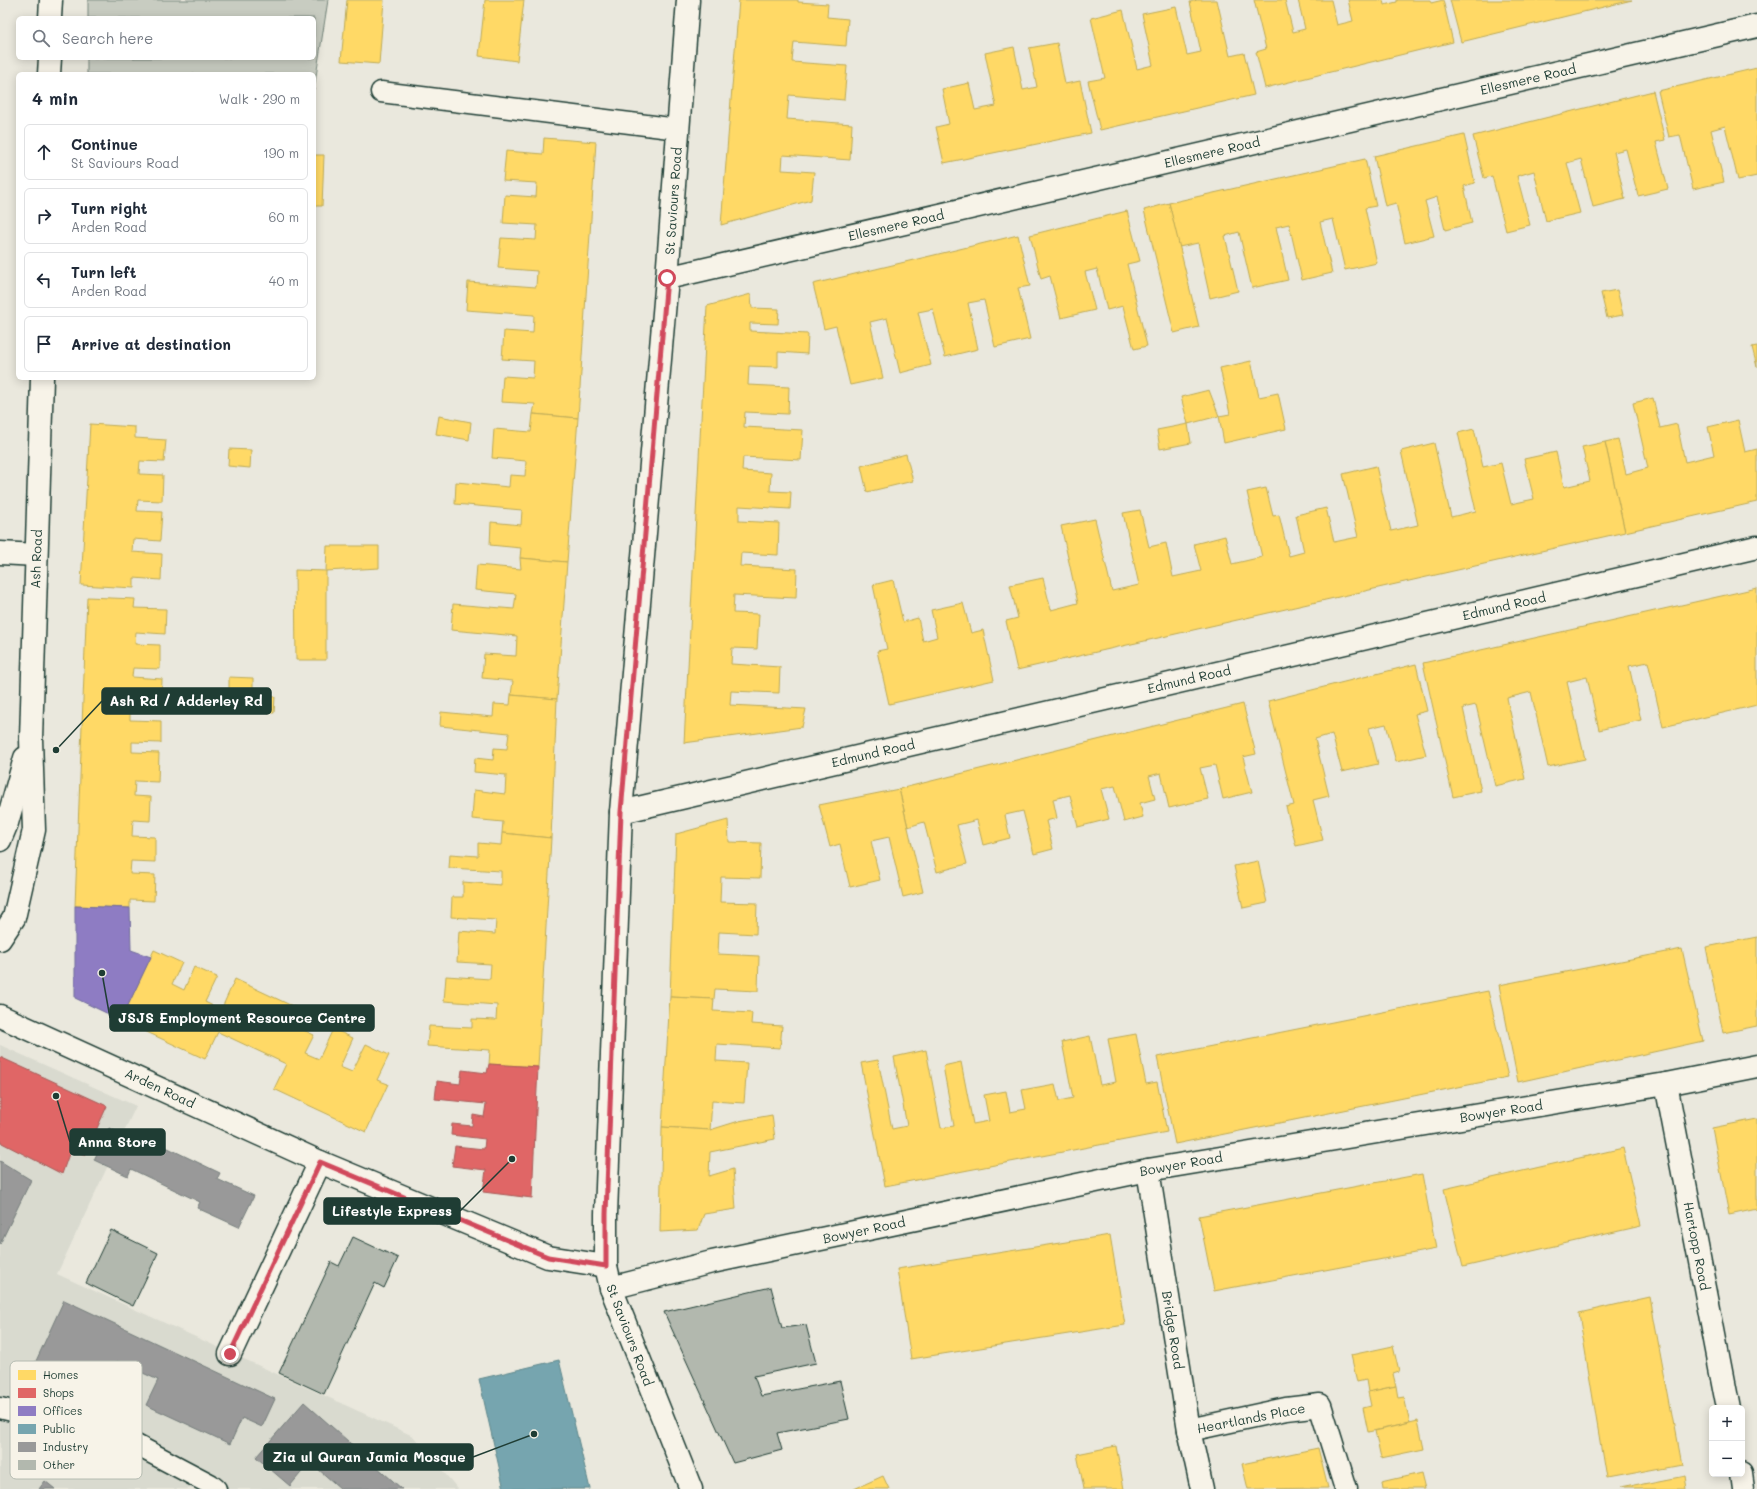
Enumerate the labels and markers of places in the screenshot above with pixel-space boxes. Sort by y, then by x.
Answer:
callout: Ash Rd / Adderley Rd [102,688,271,714]
callout: JSJS Employment Resource Centre [110,1005,374,1031]
callout: Anna Store [70,1129,165,1155]
callout: Lifestyle Express [324,1198,460,1224]
callout: Zia ul Quran Jamia Mosque [264,1444,473,1470]

